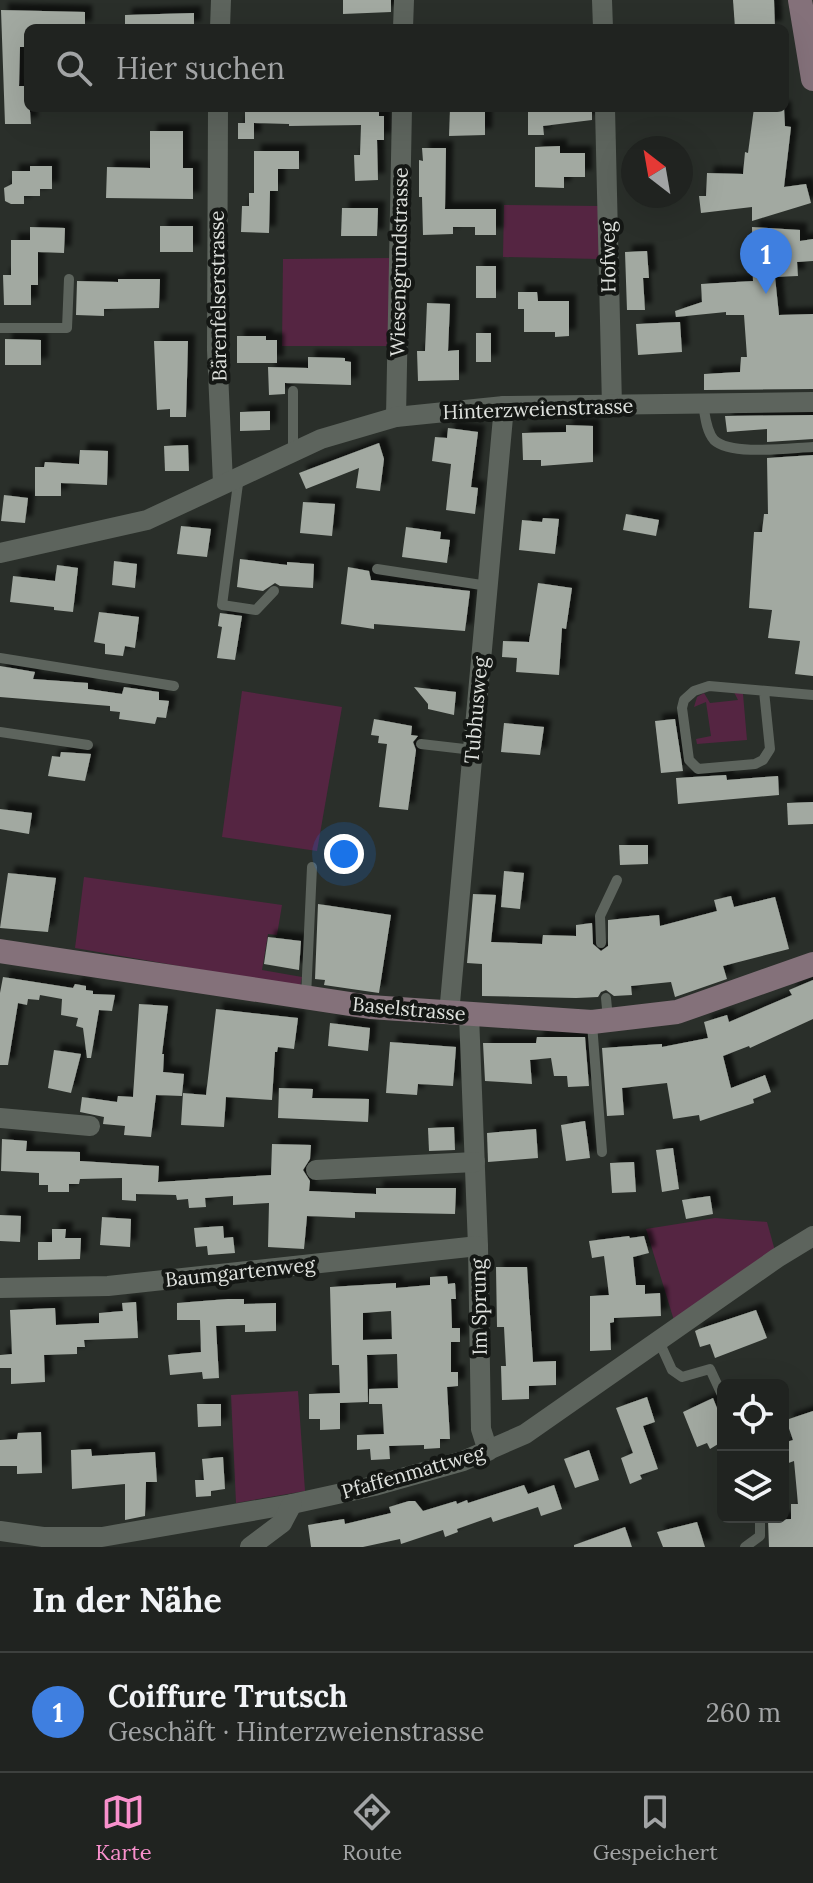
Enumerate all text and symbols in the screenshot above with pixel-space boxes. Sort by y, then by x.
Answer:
search box [24,24,789,112]
icon: search [52,46,96,90]
text: Hier suchen [116,49,285,87]
north arrow [621,136,693,208]
street label: Wiesengrundstrasse [384,167,413,357]
street label: Bärenfelserstrasse [204,210,231,382]
street label: Hofweg [594,220,621,293]
pin: 1 [740,228,792,294]
street label: Hinterzweienstrasse [442,393,634,424]
street label: Tubhusweg [458,655,493,764]
your location [324,834,364,874]
street label: Baselstrasse [351,991,467,1026]
street label: Baumgartenweg [164,1251,317,1292]
street label: Im Sprung [465,1258,492,1356]
map controls [717,1379,789,1523]
button: locate [717,1379,789,1451]
street label: Pfaffenmattweg [338,1439,488,1504]
button: layers [717,1451,789,1523]
text: In der Nähe [32,1578,222,1621]
text: Coiffure Trutsch [108,1677,348,1715]
text: 1 [53,1696,63,1729]
text: 260 m [706,1696,781,1729]
text: Geschäft · Hinterzweienstrasse [108,1715,484,1748]
tab: Karte [95,1790,152,1866]
tab: Route [342,1790,402,1866]
tab: Gespeichert [593,1790,718,1866]

